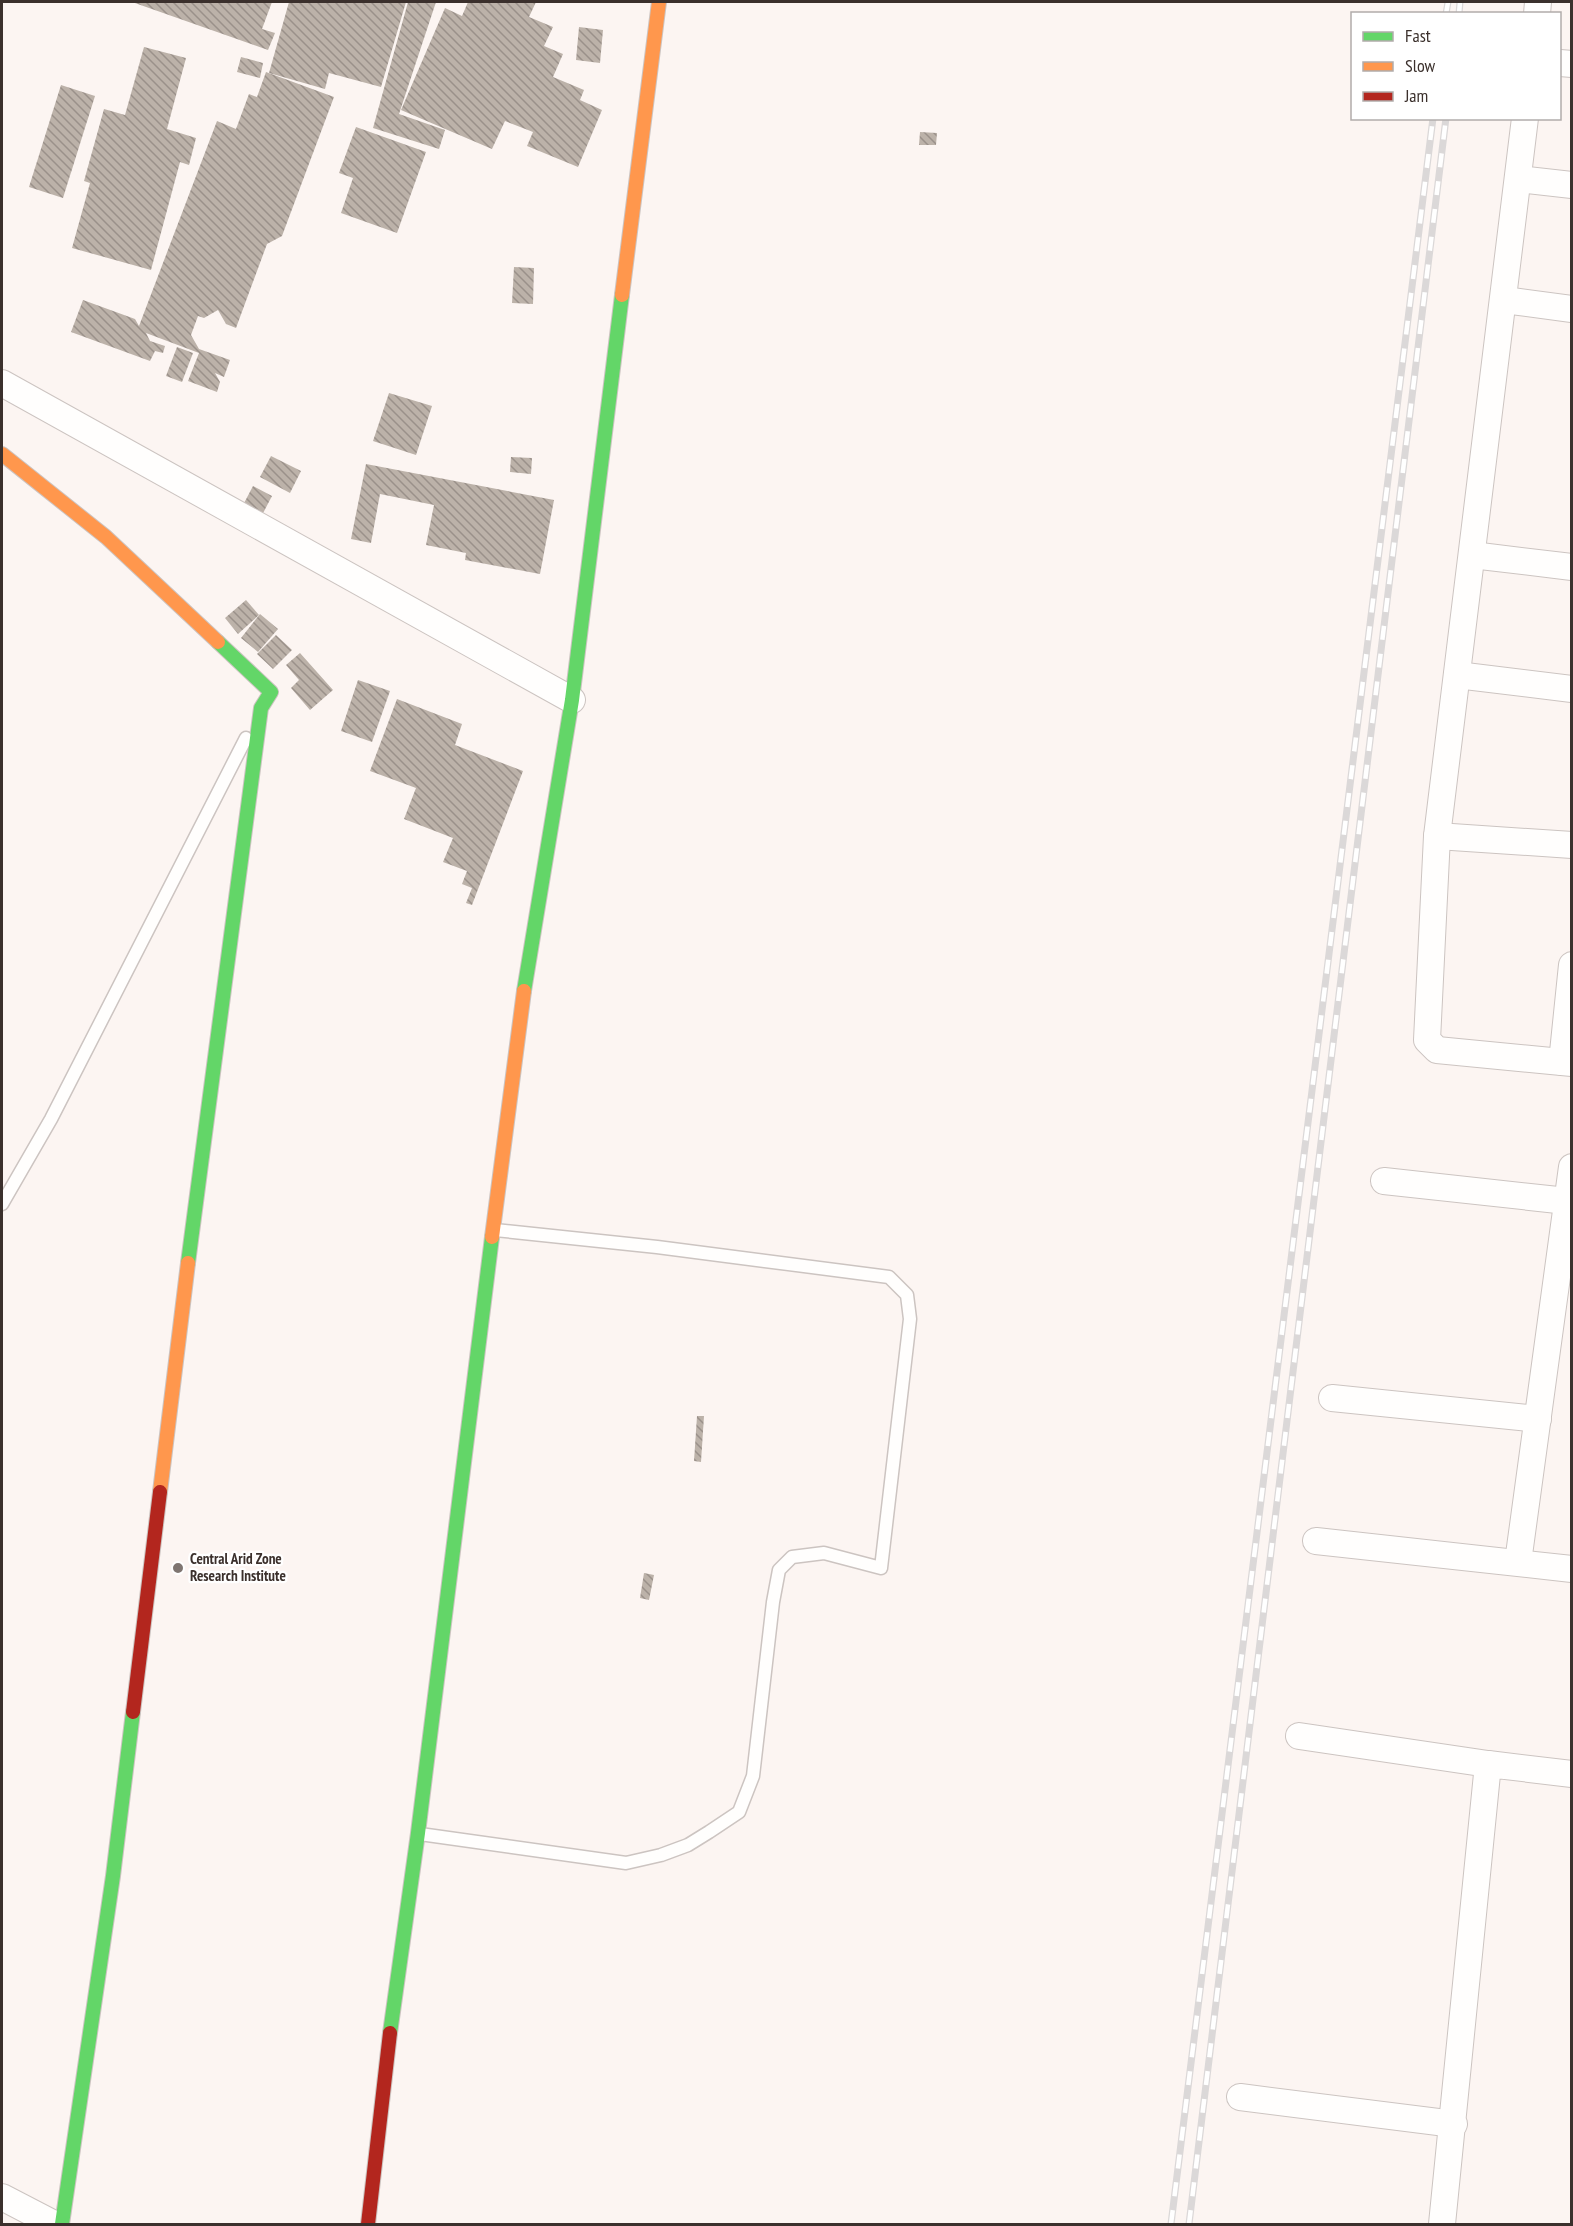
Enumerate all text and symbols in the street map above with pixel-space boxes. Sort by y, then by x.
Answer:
legend [1351,12,1561,120]
text: Fast [1405,24,1431,47]
text: Slow [1405,54,1436,77]
text: Jam [1404,84,1428,107]
place label: Central Arid Zone Research Institute [190,1549,286,1585]
marker: Central Arid Zone Research Institute [171,1561,185,1575]

